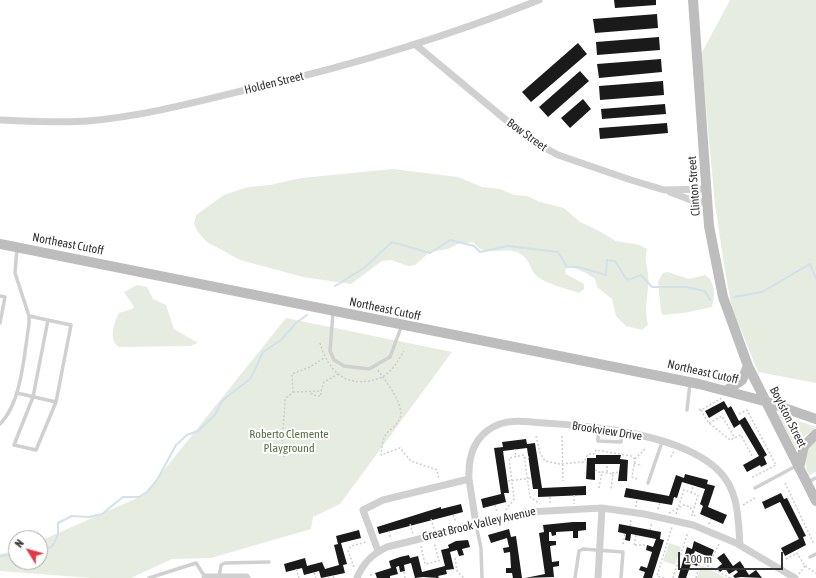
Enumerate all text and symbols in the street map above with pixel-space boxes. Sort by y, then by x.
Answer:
street label: Holden Street [243,69,305,97]
street label: Bow Street [504,116,550,154]
street label: Clinton Street [685,156,703,216]
street label: Northeast Cutoff [31,230,105,258]
street label: Northeast Cutoff [348,294,422,324]
street label: Northeast Cutoff [666,357,740,387]
street label: Boylston Street [767,384,809,450]
street label: Brookview Drive [571,418,643,444]
park label: Roberto Clemente Playground [249,427,329,455]
street label: Great Brook Valley Avenue [421,504,537,544]
north arrow [8,530,48,570]
text: N [12,537,26,550]
scale bar [680,544,785,570]
text: 100 m [685,552,712,566]

